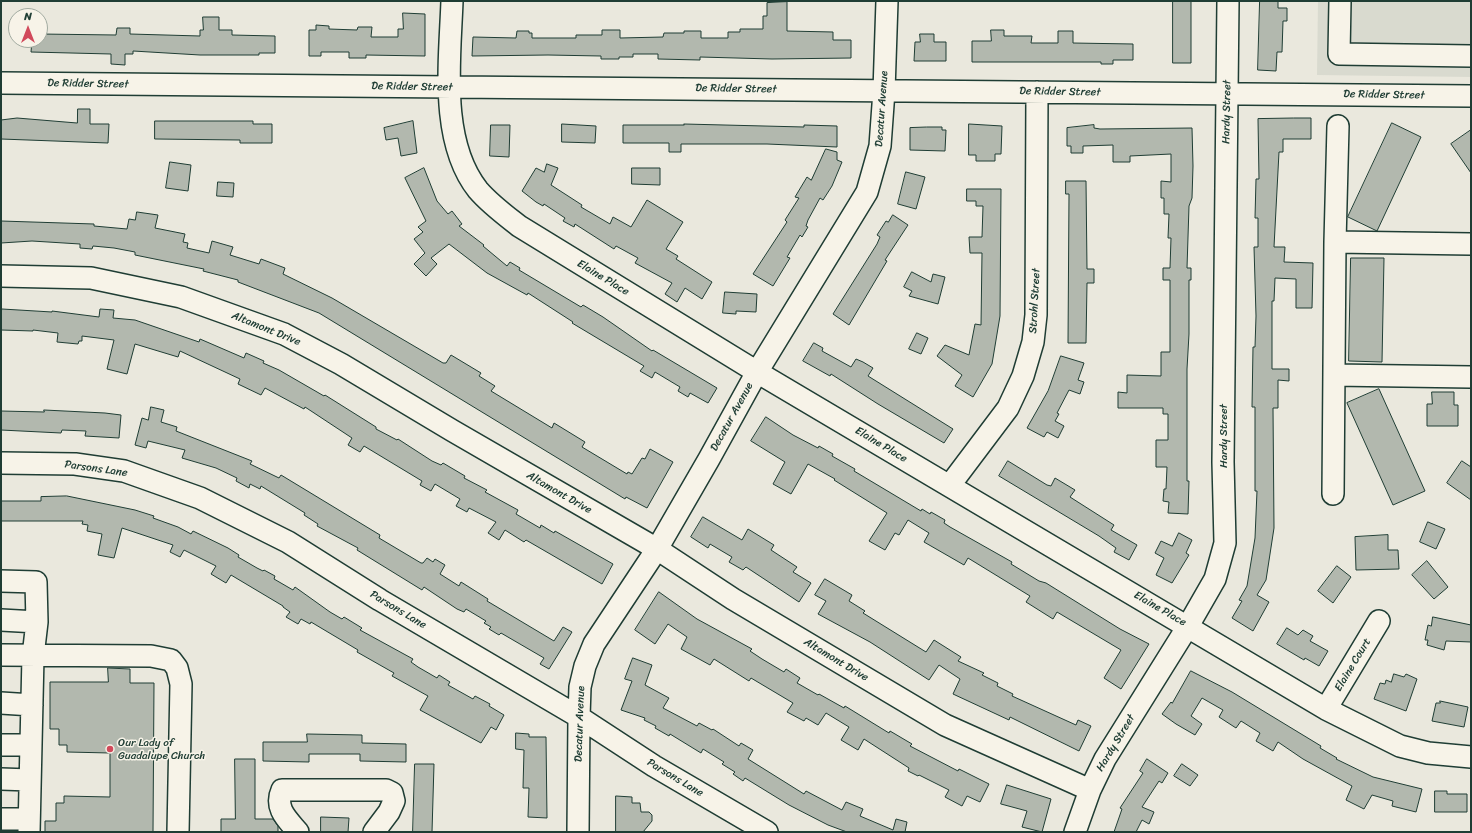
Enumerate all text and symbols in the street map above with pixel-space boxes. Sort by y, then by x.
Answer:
text: N [24,7,32,26]
north arrow [8,8,48,48]
street label: Decatur Avenue [873,70,891,148]
street label: De Ridder Street [47,77,129,91]
street label: De Ridder Street [371,80,453,94]
street label: Hardy Street [1220,80,1234,144]
street label: De Ridder Street [695,82,777,96]
street label: De Ridder Street [1019,85,1101,99]
street label: De Ridder Street [1343,88,1425,102]
street label: Elaine Place [575,257,631,299]
street label: Strohl Street [1027,268,1043,334]
street label: Altamont Drive [230,309,302,349]
street label: Decatur Avenue [708,380,756,454]
street label: Hardy Street [1217,404,1231,468]
street label: Elaine Place [853,424,909,466]
street label: Parsons Lane [64,458,128,480]
street label: Altamont Drive [524,469,594,517]
street label: Parsons Lane [367,588,429,632]
street label: Elaine Place [1131,589,1189,629]
street label: Altamont Drive [801,635,871,685]
street label: Elaine Court [1332,636,1374,694]
street label: Decatur Avenue [572,686,588,762]
street label: Hardy Street [1094,712,1138,774]
place label: Our Lady of Guadalupe Church [118,736,205,762]
marker: Our Lady of Guadalupe Church [105,744,115,754]
street label: Parsons Lane [644,756,706,800]

